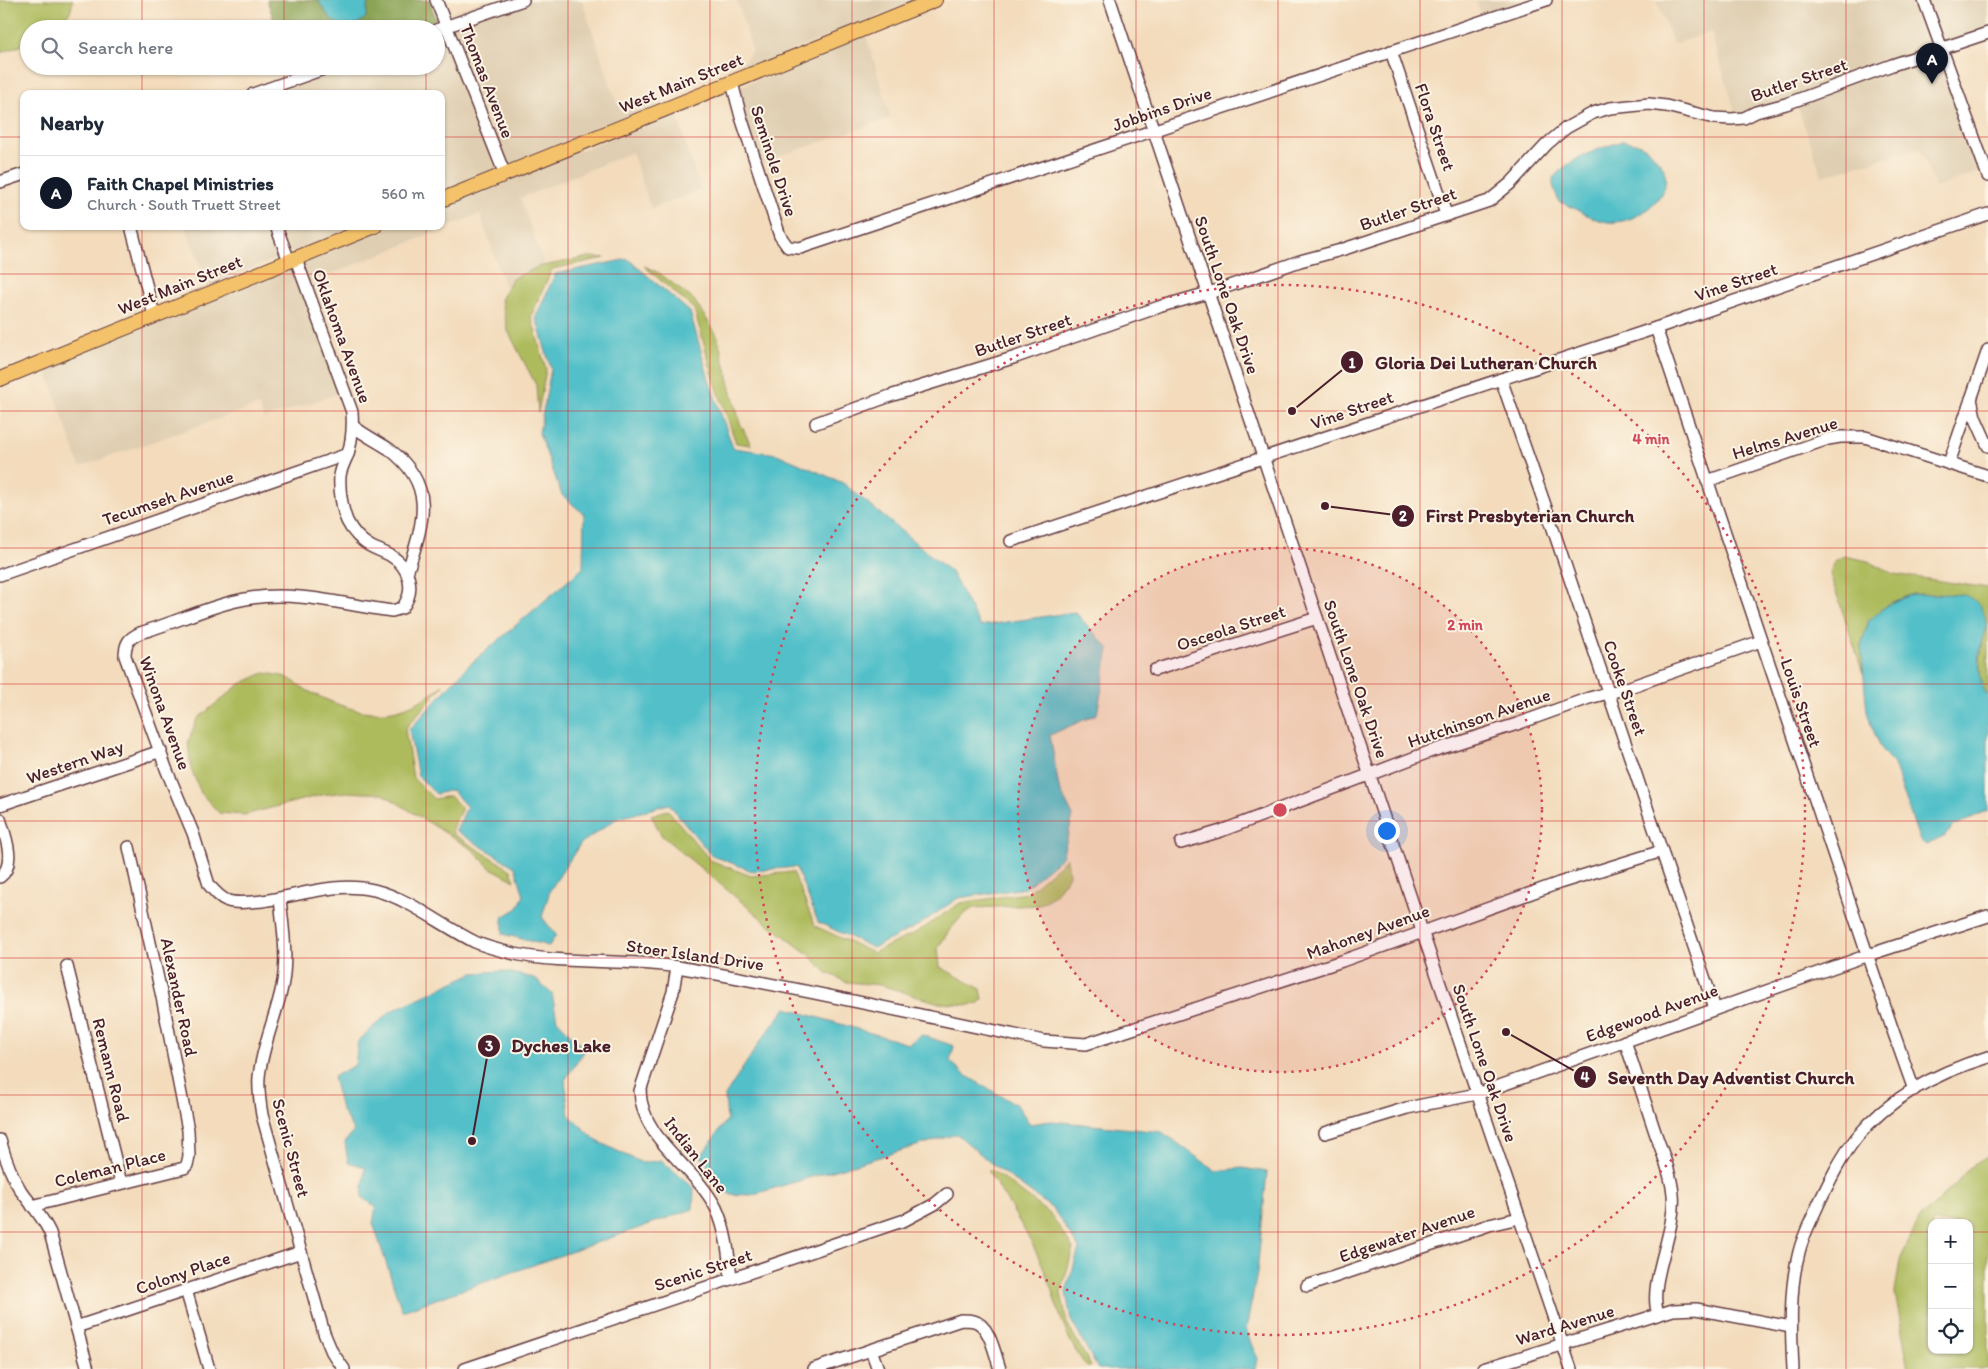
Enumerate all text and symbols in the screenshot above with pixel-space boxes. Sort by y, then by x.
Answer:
search box [20,20,445,75]
street label: Thomas Avenue [455,21,519,141]
icon: search [38,34,66,62]
text: Search here [78,36,173,59]
pin: A [1916,43,1948,84]
street label: West Main Street [616,48,746,118]
street label: Butler Street [1748,53,1850,107]
street label: Flora Street [1410,80,1460,174]
street label: Jobbins Drive [1110,82,1214,136]
street label: Seminole Drive [746,103,802,219]
text: Nearby [40,110,104,135]
text: Faith Chapel Ministries [87,172,274,195]
street label: Butler Street [1357,182,1459,236]
text: A [51,184,61,203]
text: 560 m [381,184,425,203]
text: Church · South Truett Street [87,195,281,214]
street label: South Lone Oak Drive [1190,213,1264,377]
street label: West Main Street [115,250,245,320]
street label: Vine Street [1692,258,1780,306]
street label: Oklahoma Avenue [308,266,376,406]
street label: Butler Street [972,308,1074,362]
callout: Gloria Dei Lutheran Church [1339,345,1607,379]
text: Gloria Dei Lutheran Church [1375,351,1597,374]
text: 1 [1349,354,1356,372]
street label: Vine Street [1308,386,1396,434]
street label: Helms Avenue [1730,412,1840,464]
text: 4 min [1633,430,1670,448]
street label: Tecumseh Avenue [99,465,237,531]
callout: First Presbyterian Church [1390,499,1645,533]
text: First Presbyterian Church [1426,504,1635,527]
text: 2 [1399,507,1407,525]
street label: South Lone Oak Drive [1319,597,1393,761]
street label: Osceola Street [1174,600,1288,656]
text: 2 min [1447,616,1484,634]
street label: Cooke Street [1598,637,1652,739]
street label: Winona Avenue [134,653,196,773]
street label: Louis Street [1776,656,1827,751]
street label: Hutchinson Avenue [1405,683,1553,753]
street label: Western Way [24,735,127,789]
centre of rings [1271,801,1289,819]
your location [1374,818,1400,844]
street label: Mahoney Avenue [1303,900,1433,964]
street label: Stoer Island Drive [625,934,765,976]
street label: Alexander Road [156,936,202,1059]
street label: Edgewood Avenue [1583,979,1721,1047]
street label: South Lone Oak Drive [1448,981,1522,1145]
street label: Remann Road [87,1016,135,1124]
callout: Dyches Lake [476,1029,621,1063]
text: Dyches Lake [511,1034,611,1057]
text: 3 [485,1037,493,1055]
callout: Seventh Day Adventist Church [1573,1060,1865,1094]
text: Seventh Day Adventist Church [1608,1066,1855,1089]
text: 4 [1580,1068,1590,1086]
street label: Scenic Street [267,1096,315,1200]
street label: Indian Lane [659,1112,733,1198]
street label: Coleman Place [52,1144,168,1192]
street label: Edgewater Avenue [1336,1200,1478,1268]
map controls [1928,1219,1973,1354]
button: + [1928,1219,1973,1264]
street label: Scenic Street [651,1244,755,1296]
street label: Colony Place [133,1247,233,1299]
button: − [1928,1264,1973,1309]
street label: Ward Avenue [1513,1300,1617,1350]
button: locate [1928,1309,1973,1354]

